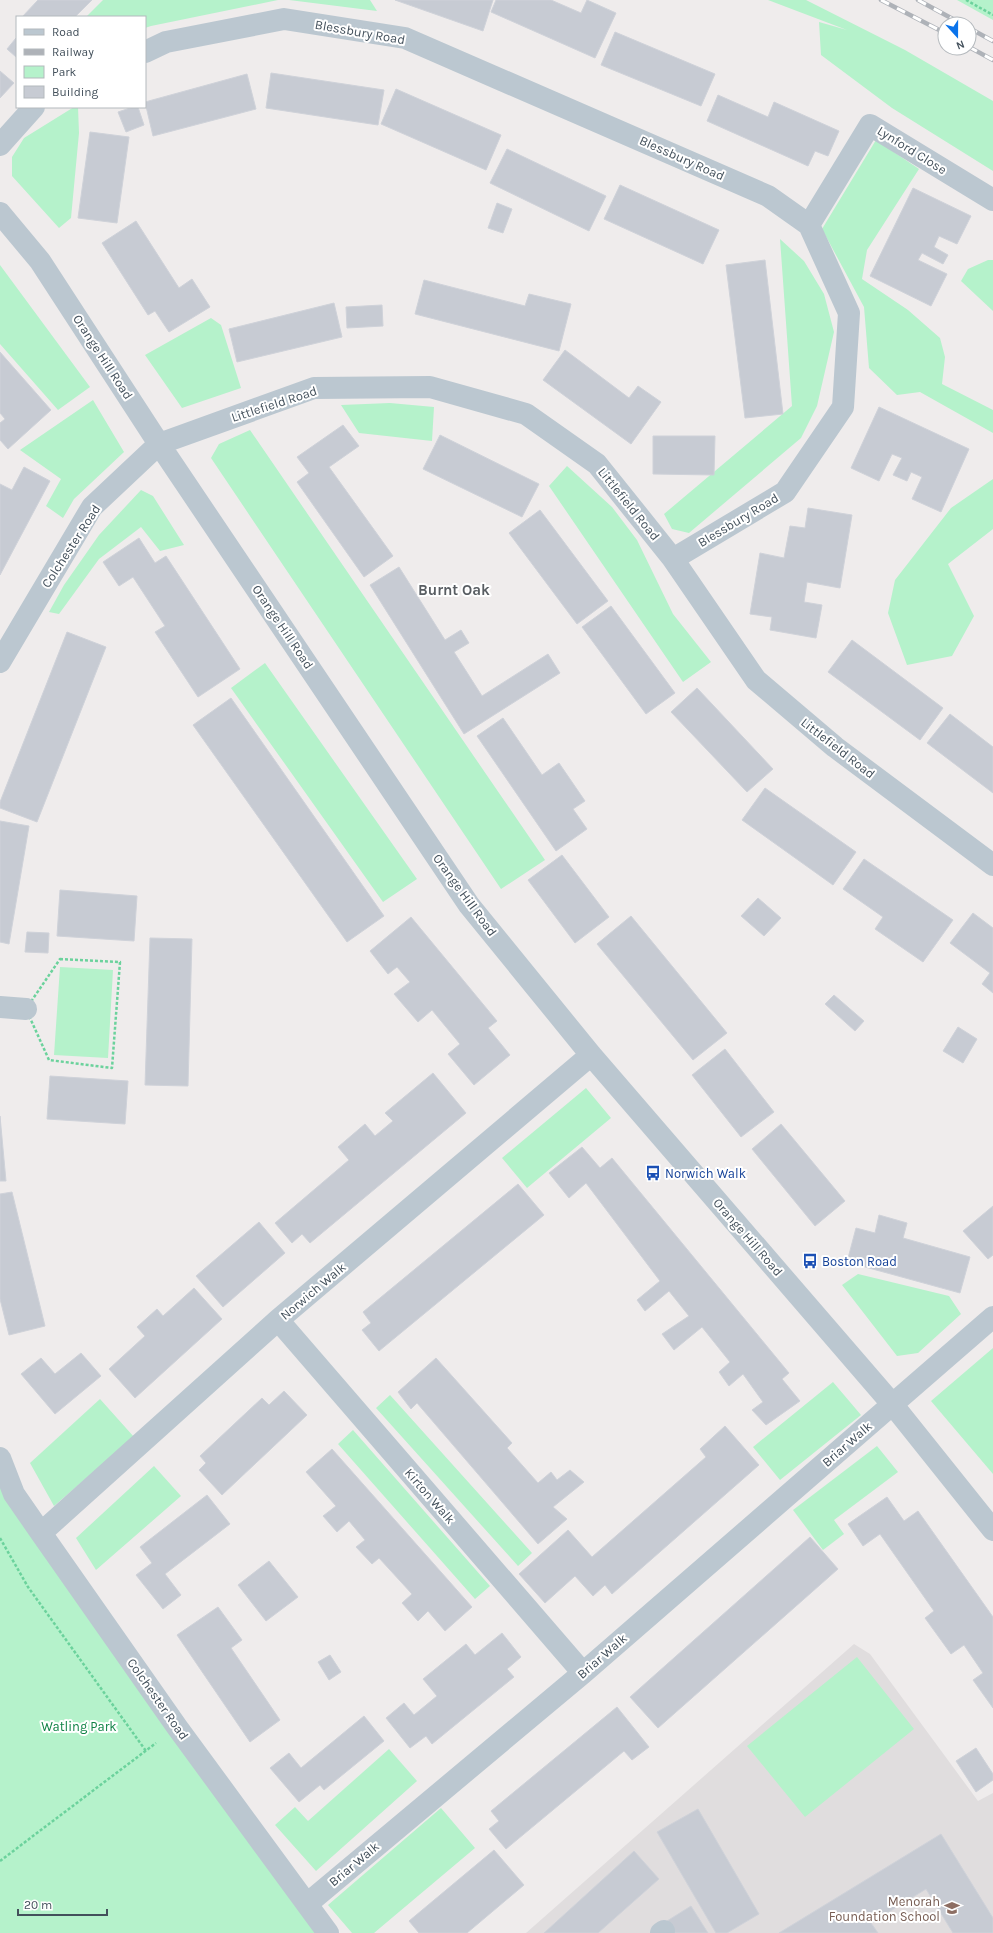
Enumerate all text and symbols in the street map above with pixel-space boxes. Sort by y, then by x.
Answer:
legend [16,16,146,108]
north arrow [937,16,977,56]
street label: Blessbury Road [314,17,406,47]
text: Road [52,25,80,39]
text: N [954,37,966,52]
text: Railway [52,45,94,59]
text: Park [52,65,77,79]
text: Building [52,85,99,99]
street label: Lynford Close [875,123,950,177]
street label: Blessbury Road [637,133,727,183]
street label: Orange Hill Road [70,312,136,402]
street label: Littlefield Road [229,383,319,425]
street label: Littlefield Road [595,465,663,543]
street label: Blessbury Road [695,490,781,550]
street label: Colchester Road [39,502,103,590]
district label: Burnt Oak [418,581,490,599]
street label: Orange Hill Road [249,582,317,672]
street label: Littlefield Road [798,715,878,781]
street label: Orange Hill Road [430,851,500,939]
bus stop icon: Norwich Walk [644,1164,662,1182]
place label: Norwich Walk [665,1166,746,1181]
street label: Orange Hill Road [710,1195,786,1279]
bus stop icon: Boston Road [801,1252,819,1270]
place label: Boston Road [822,1254,897,1269]
street label: Norwich Walk [277,1259,349,1323]
street label: Briar Walk [819,1418,875,1470]
street label: Kirton Walk [402,1465,458,1527]
street label: Briar Walk [574,1630,630,1682]
street label: Colchester Road [124,1655,192,1743]
park label: Watling Park [41,1719,117,1734]
street label: Briar Walk [326,1839,382,1889]
scale bar [18,1891,107,1917]
place label: Menorah Foundation School [829,1894,940,1924]
text: 20 m [24,1898,52,1912]
school or university icon: Menorah Foundation School [943,1899,961,1917]

